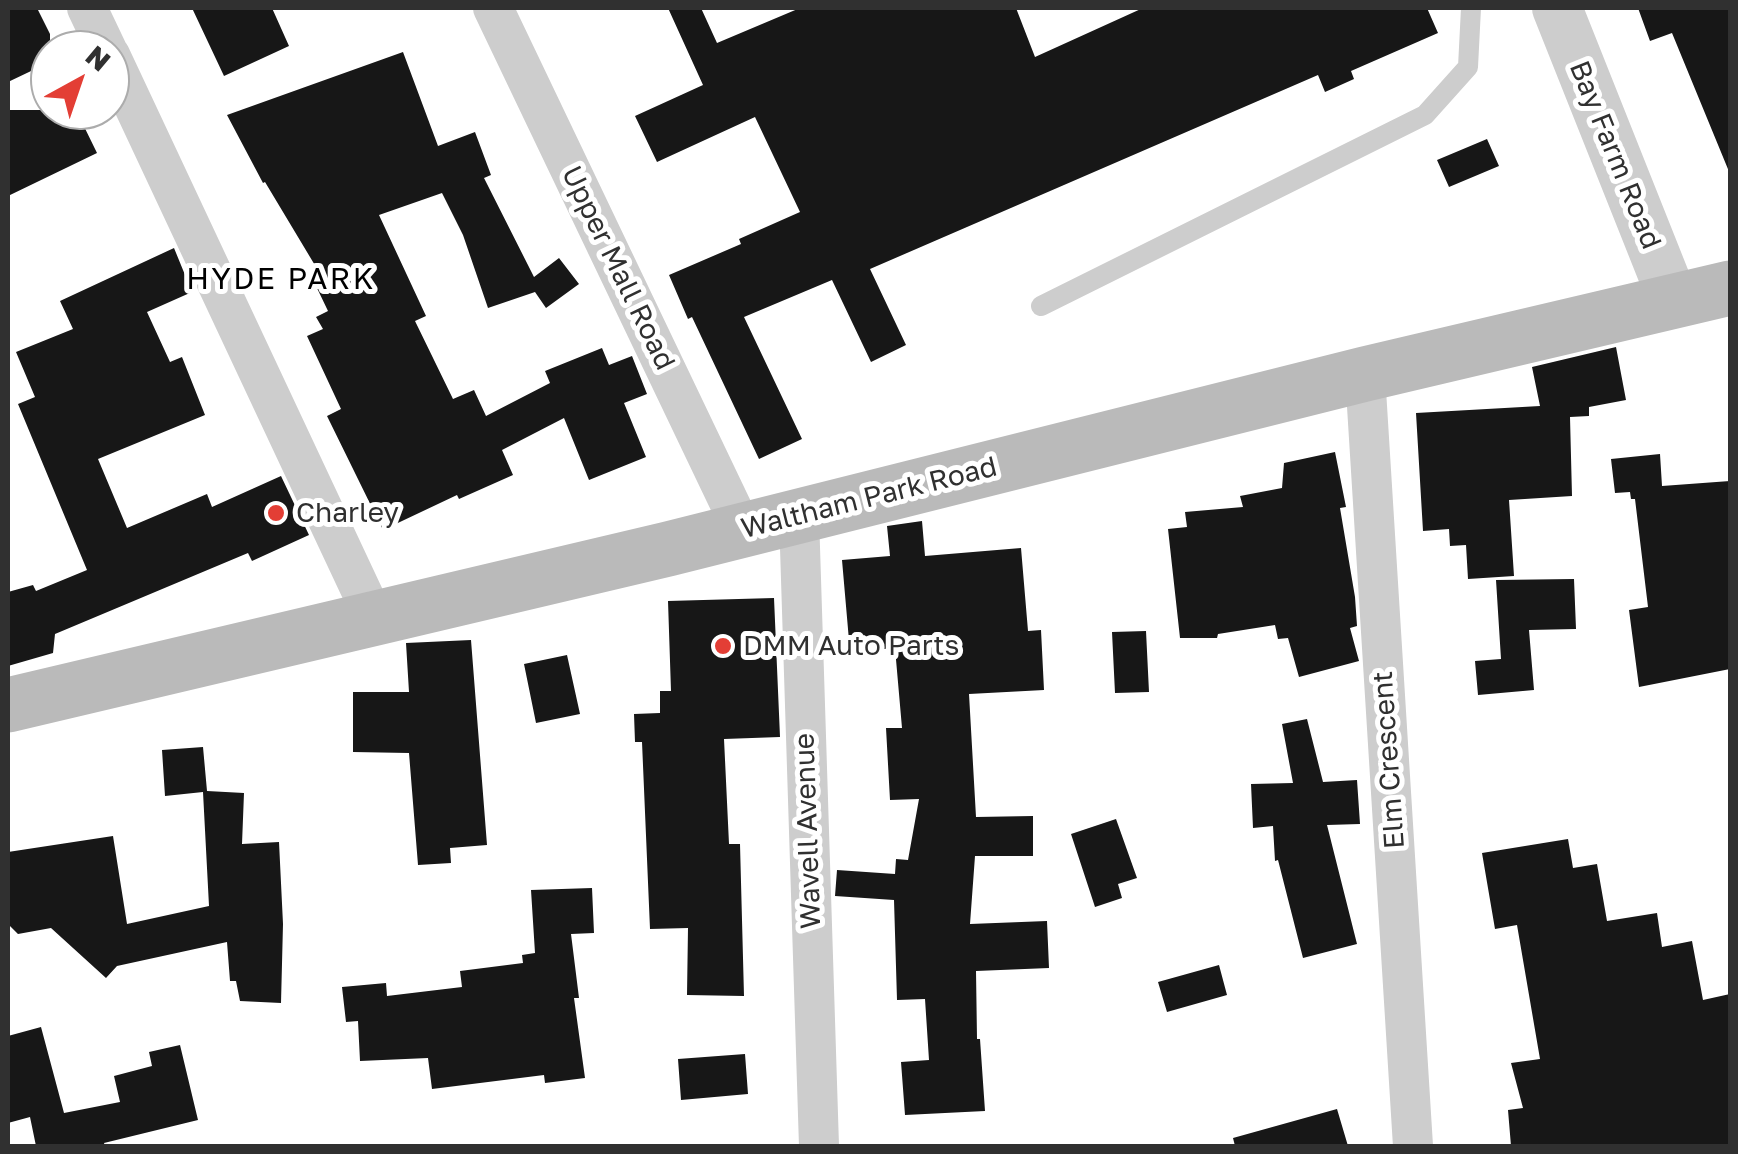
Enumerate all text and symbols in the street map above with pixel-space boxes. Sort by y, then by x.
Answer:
north arrow [30,30,130,130]
text: N [80,39,117,78]
street label: Bay Farm Road [1562,56,1668,254]
street label: Upper Mall Road [554,161,682,375]
district label: HYDE PARK [186,261,376,297]
street label: Waltham Park Road [738,450,1000,546]
place label: Charley [296,496,399,530]
marker: Charley [265,502,287,524]
place label: DMM Auto Parts [743,629,959,663]
marker: DMM Auto Parts [712,635,734,657]
street label: Elm Crescent [1366,670,1412,850]
street label: Wavell Avenue [788,732,828,930]

